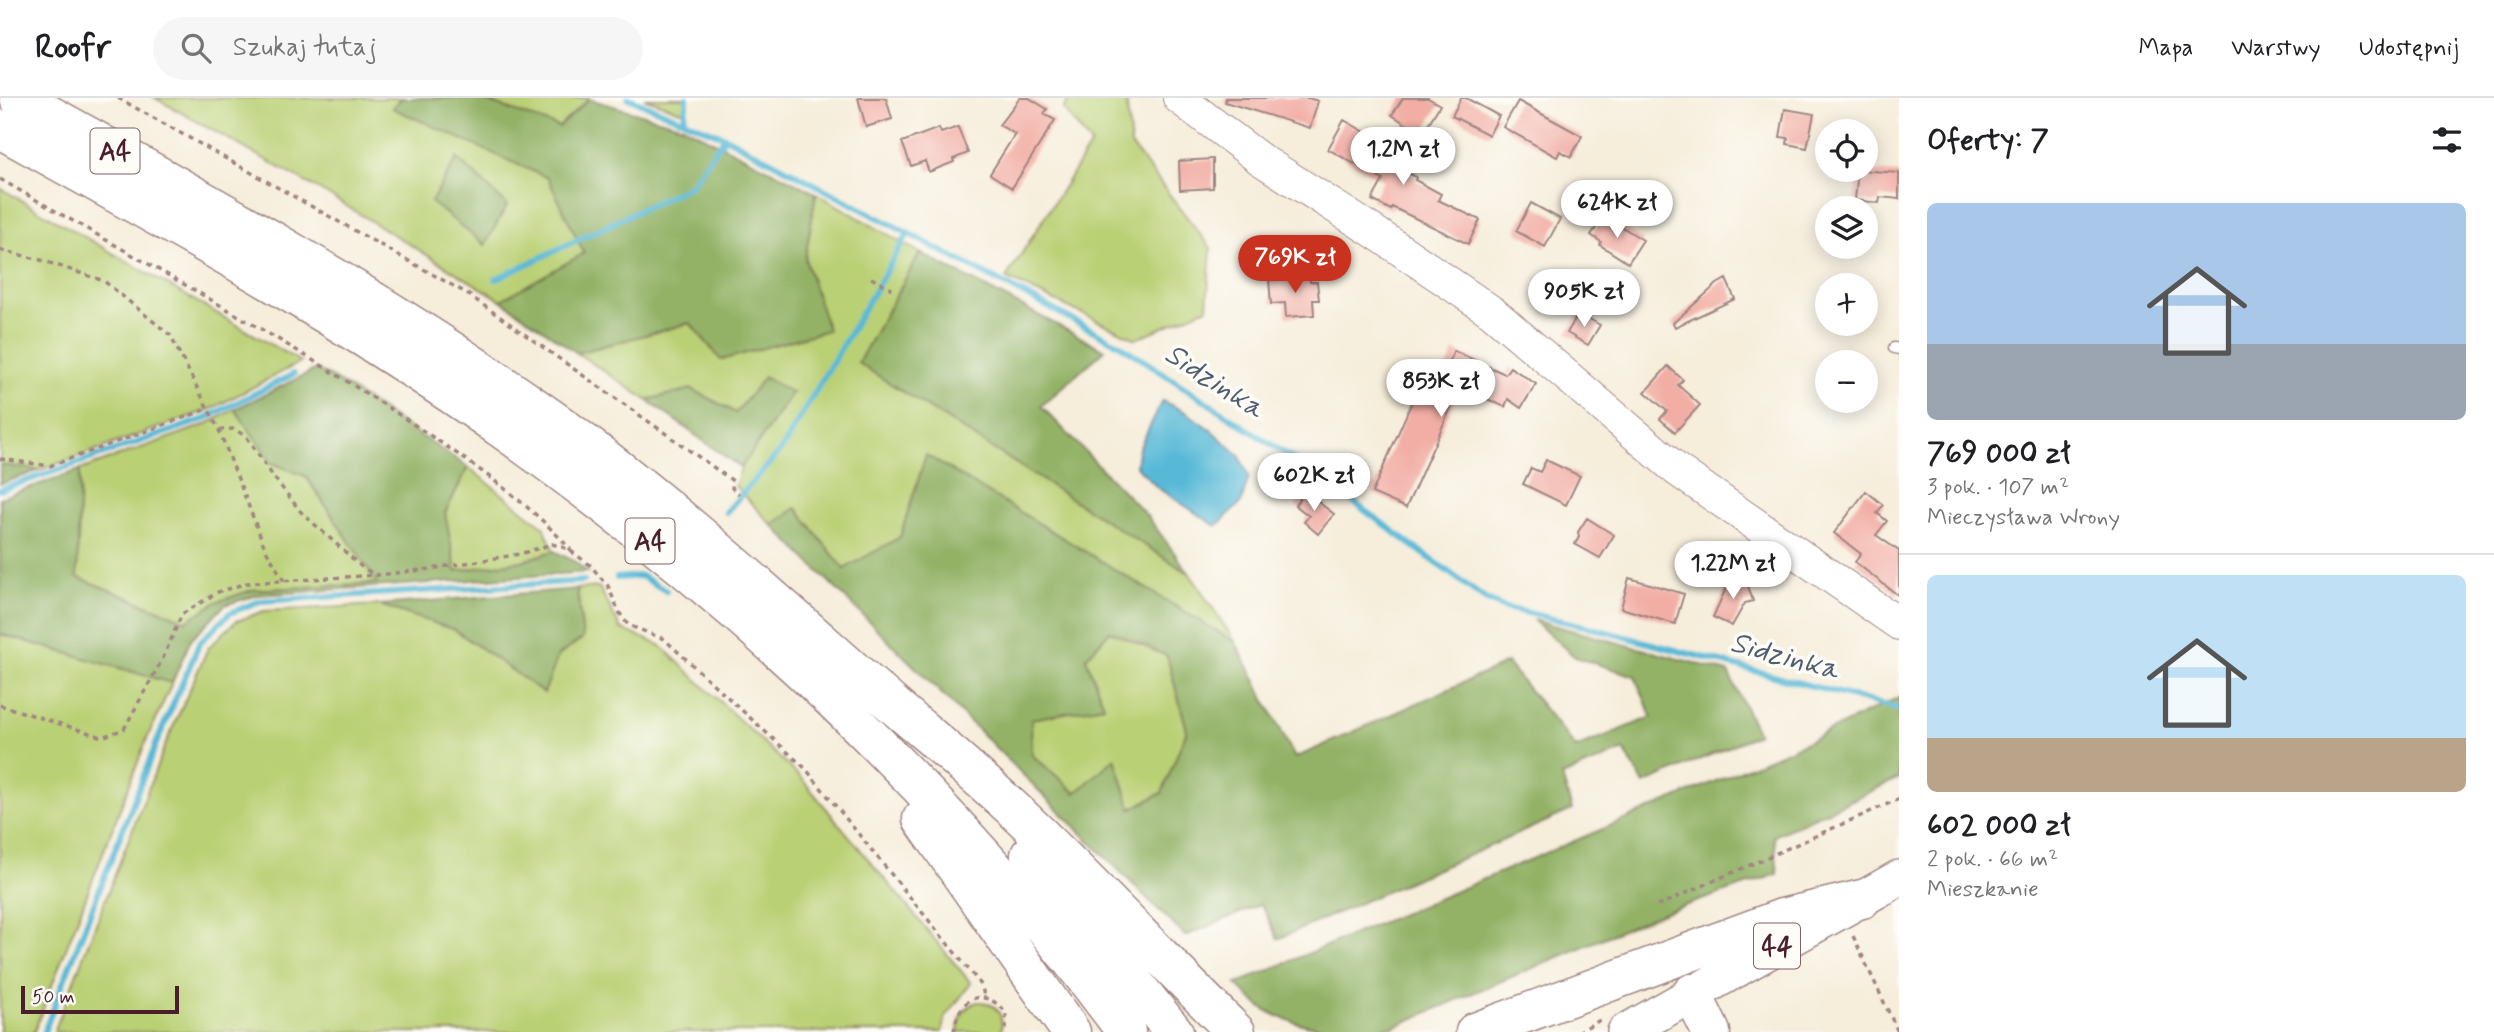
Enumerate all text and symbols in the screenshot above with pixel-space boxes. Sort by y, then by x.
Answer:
search box [153,17,643,80]
text: Roofr [35,26,111,70]
icon: search [177,29,215,67]
text: Szukaj tutaj [233,31,377,65]
text: Mapa [2138,33,2193,64]
text: Warstwy [2231,33,2321,64]
text: Udostępnij [2359,33,2459,64]
map controls [1815,119,1878,413]
button: locate [1815,119,1878,182]
text: Oferty: 7 [1927,121,2049,160]
icon: filters [2428,121,2466,159]
pin: 1.2M zł [1338,127,1468,187]
road number: A4 [90,128,140,174]
text: 1.2M zł [1367,135,1439,165]
pin: 624K zł [1552,180,1682,240]
text: 624K zł [1577,188,1657,218]
button: layers [1815,196,1878,259]
pin: 769K zł [1230,236,1360,295]
text: 769K zł [1254,243,1336,273]
icon: home [2134,248,2260,374]
pin: 905K zł [1519,270,1649,329]
button: + [1815,273,1878,336]
text: 905K zł [1544,277,1624,307]
water label: Sidzinka [1157,335,1272,428]
button: − [1815,350,1878,413]
pin: 853K zł [1376,360,1506,419]
text: 853K zł [1402,367,1480,397]
text: 769 000 zł [1927,434,2071,473]
pin: 602K zł [1249,454,1379,513]
text: 602K zł [1273,461,1355,491]
text: 3 pok. · 107 m² [1927,473,2069,503]
text: Mieczysława Wrony [1927,503,2120,533]
road number: A4 [626,518,674,564]
pin: 1.22M zł [1661,542,1805,601]
text: 1.22M zł [1690,549,1776,579]
icon: home [2134,620,2260,746]
water label: Sidzinka [1726,623,1844,690]
text: 602 000 zł [1927,806,2071,845]
text: 2 pok. · 66 m² [1927,845,2058,875]
text: Mieszkanie [1927,875,2039,905]
road number: 44 [1754,924,1800,968]
scale bar [21,983,178,1015]
text: 50 m [32,985,75,1010]

